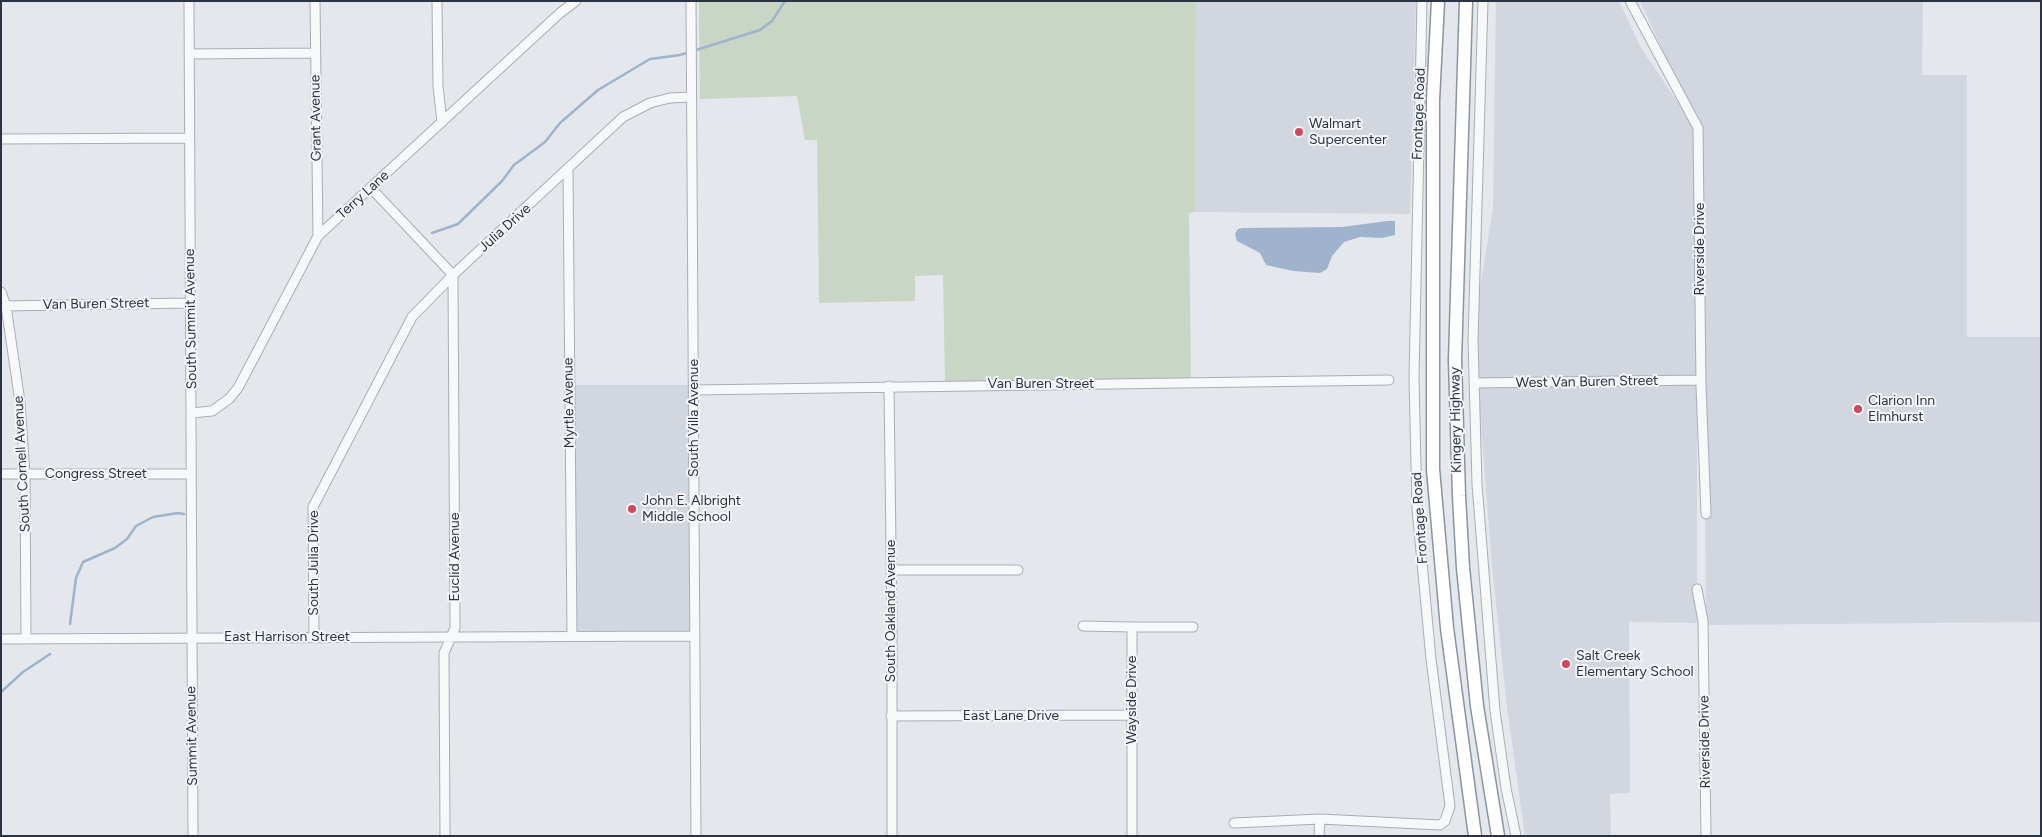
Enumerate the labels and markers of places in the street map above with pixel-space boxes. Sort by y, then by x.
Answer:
place label: Walmart Supercenter [1309,116,1387,148]
marker: Walmart Supercenter [1293,126,1305,138]
place label: Clarion Inn Elmhurst [1868,393,1935,426]
marker: Clarion Inn Elmhurst [1852,403,1864,415]
place label: John E. Albright Middle School [642,493,741,526]
marker: John E. Albright Middle School [626,503,638,515]
place label: Salt Creek Elementary School [1576,648,1694,680]
marker: Salt Creek Elementary School [1560,658,1572,670]

